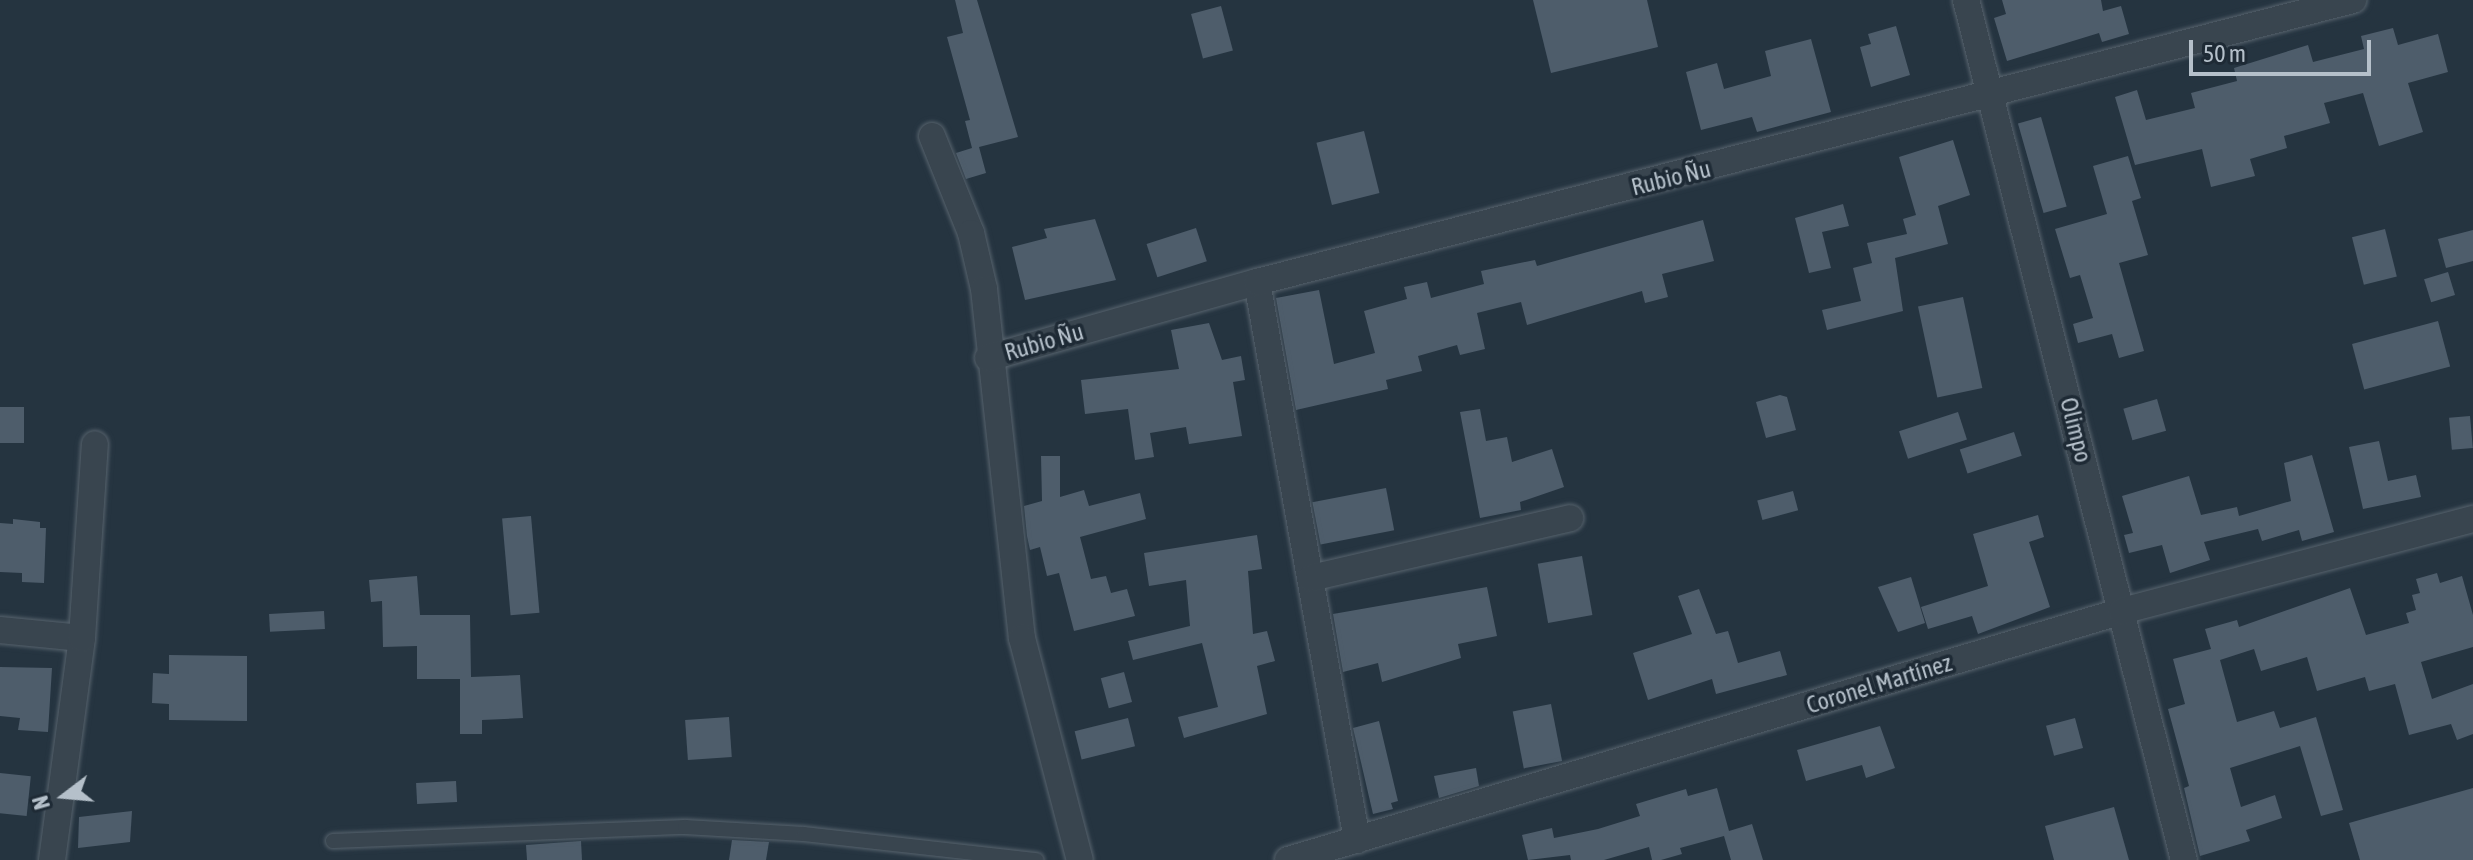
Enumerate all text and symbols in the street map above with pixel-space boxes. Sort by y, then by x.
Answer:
scale bar [2193,24,2375,74]
text: 50 m [2203,40,2246,67]
street label: Rubio Ñu [1628,154,1714,202]
street label: Rubio Ñu [1001,317,1087,367]
street label: Olimpo [2054,395,2098,465]
street label: Coronel Martínez [1803,648,1955,720]
north arrow [24,756,104,836]
text: N [27,793,55,812]

